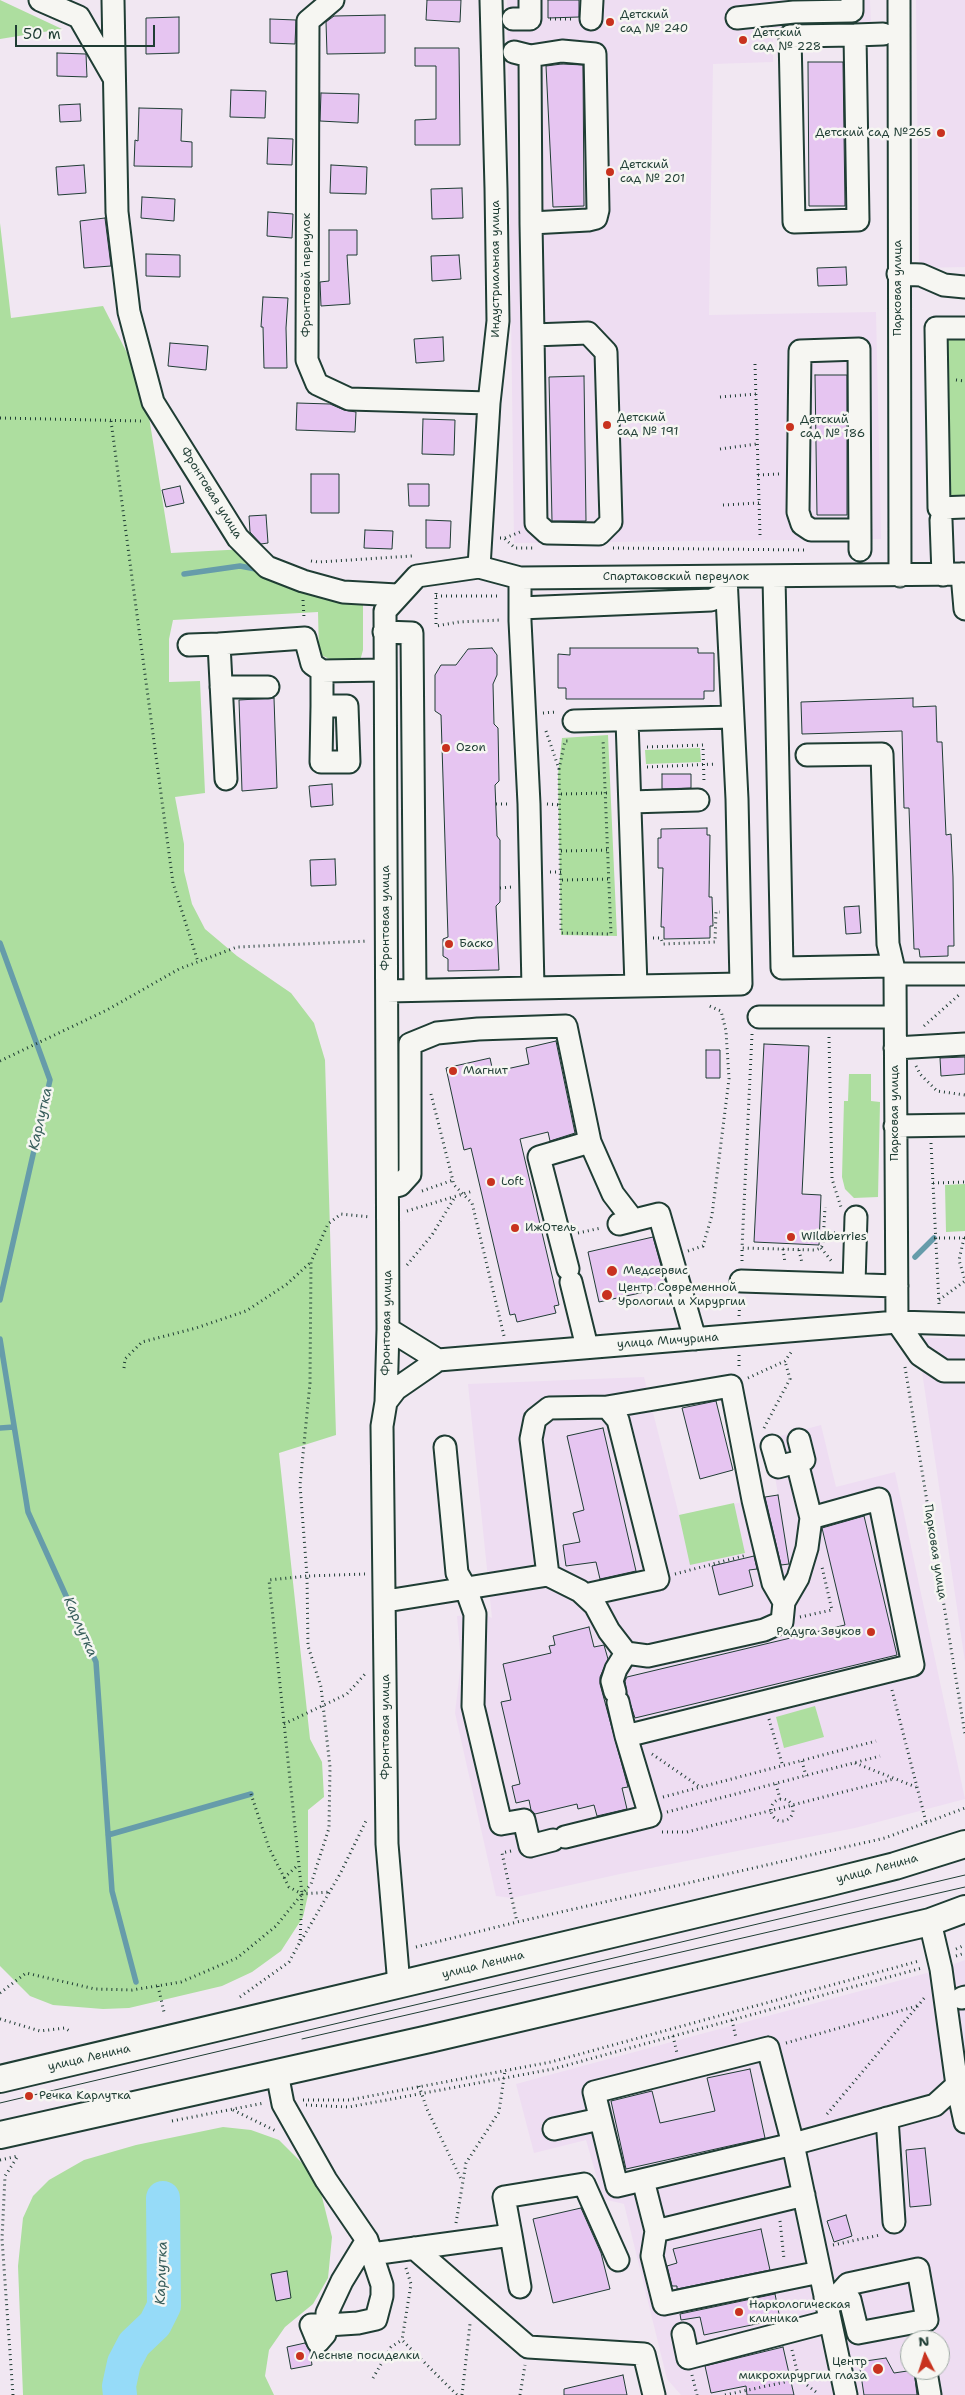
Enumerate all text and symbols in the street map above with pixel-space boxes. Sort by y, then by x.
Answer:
place label: Детский сад № 240 [620,8,688,36]
scale bar [18,15,158,47]
marker: Детский сад № 240 [604,16,616,28]
text: 50 m [23,24,61,44]
place label: Детский сад № 228 [753,26,821,54]
marker: Детский сад № 228 [737,34,749,46]
place label: Детский сад №265 [815,126,931,140]
marker: Детский сад №265 [935,127,947,139]
place label: Детский сад № 201 [620,158,685,186]
marker: Детский сад № 201 [604,166,616,178]
street label: Индустриальная улица [489,200,503,338]
street label: Фронтовой переулок [300,213,314,337]
street label: Парковая улица [891,240,905,336]
place label: Детский сад № 191 [617,411,678,439]
place label: Детский сад № 186 [800,413,865,441]
marker: Детский сад № 191 [601,419,613,431]
marker: Детский сад № 186 [784,421,796,433]
street label: Фронтовая улица [177,444,245,542]
street label: Спартаковский переулок [603,570,749,584]
place label: Ozon [456,741,486,755]
marker: Ozon [440,742,452,754]
street label: Фронтовая улица [379,865,393,971]
place label: Баско [459,937,493,951]
marker: Баско [443,938,455,950]
place label: Магнит [463,1064,508,1078]
marker: Магнит [447,1065,459,1077]
street label: Парковая улица [888,1065,902,1161]
water label: Карлутка [26,1086,56,1152]
place label: Loft [501,1175,524,1189]
marker: Loft [485,1176,497,1188]
place label: ИжОтель [525,1221,576,1235]
marker: ИжОтель [509,1222,521,1234]
place label: Wildberries [801,1230,867,1244]
marker: Wildberries [785,1231,797,1243]
marker: Медсервис [605,1264,619,1278]
place label: Медсервис [623,1264,688,1278]
street label: Фронтовая улица [379,1270,395,1376]
place label: Центр Современной Урологии и Хирургии [618,1281,746,1309]
marker: Центр Современной Урологии и Хирургии [600,1288,614,1302]
street label: улица Мичурина [617,1330,719,1352]
street label: Парковая улица [920,1503,950,1601]
water label: Карлутка [59,1594,101,1660]
place label: Радуга Звуков [776,1625,861,1639]
marker: Радуга Звуков [865,1626,877,1638]
street label: Фронтовая улица [379,1674,393,1780]
street label: улица Ленина [834,1851,920,1887]
street label: улица Ленина [440,1948,526,1982]
street label: улица Ленина [46,2042,132,2074]
place label: Речка Карлутка [39,2089,131,2103]
marker: Речка Карлутка [23,2090,35,2102]
water label: Карлутка [152,2241,172,2305]
place label: Наркологическая клиника [749,2298,851,2326]
marker: Наркологическая клиника [733,2306,745,2318]
north arrow [900,2330,950,2380]
text: N [917,2332,930,2351]
place label: Лесные посиделки [310,2349,420,2363]
marker: Лесные посиделки [294,2350,306,2362]
place label: Центр микрохирургии глаза [738,2355,867,2383]
marker: Центр микрохирургии глаза [871,2362,885,2376]

